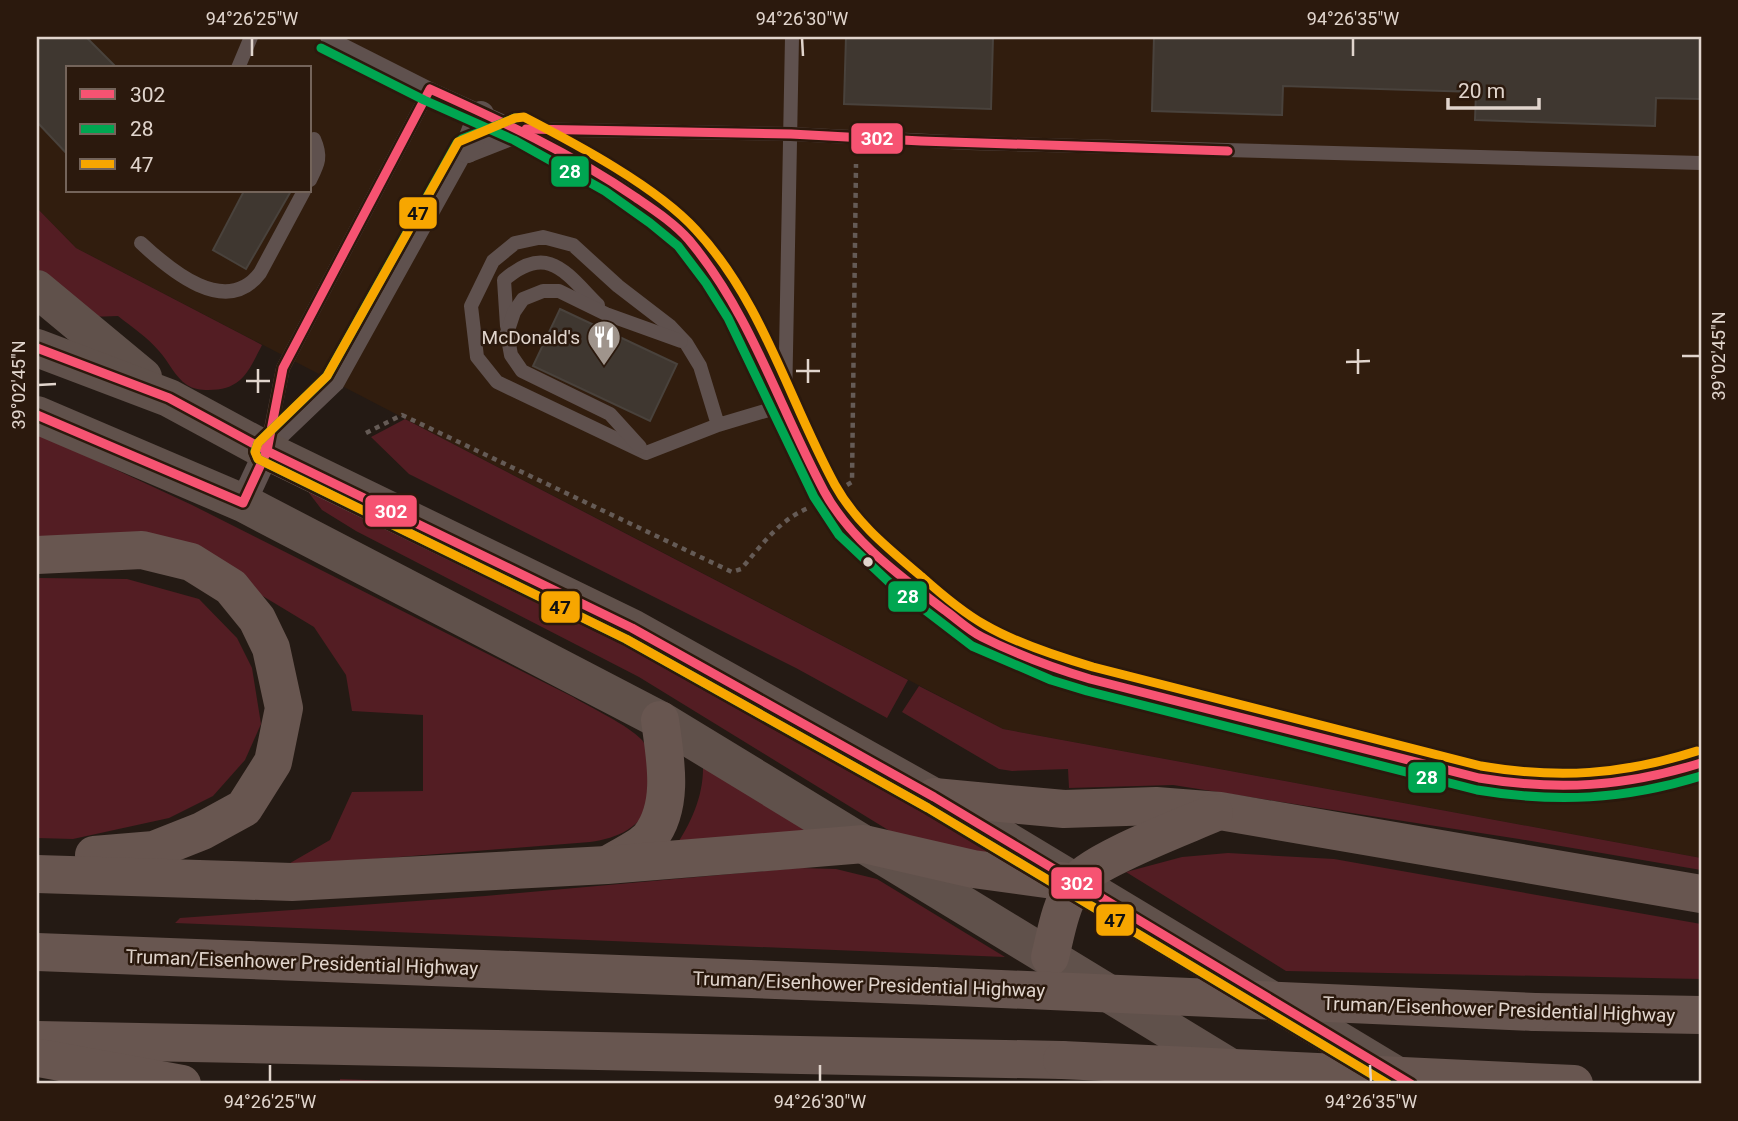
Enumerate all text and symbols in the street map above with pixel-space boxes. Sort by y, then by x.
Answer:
text: 94°26'25"W [206,8,298,29]
text: 94°26'30"W [756,8,848,29]
text: 94°26'35"W [1307,8,1399,29]
legend [66,66,312,192]
scale bar [1448,66,1538,110]
text: 20 m [1458,79,1505,103]
text: 302 [130,83,166,107]
text: 28 [130,117,154,141]
line badge: 302 [850,122,904,155]
text: 302 [861,127,893,150]
text: 47 [130,153,154,177]
line badge: 28 [550,155,590,188]
text: 28 [559,160,581,183]
line badge: 47 [398,196,438,230]
text: 47 [407,202,429,225]
text: 39°02'45"N [1708,311,1729,401]
restaurant icon: McDonald's [585,318,623,367]
place label: McDonald's [482,326,580,349]
text: 39°02'45"N [8,340,29,430]
line badge: 302 [364,494,418,528]
text: 302 [375,500,407,523]
unlabelled marker [861,555,875,569]
line badge: 28 [887,580,928,613]
text: 28 [897,585,919,608]
line badge: 47 [540,590,581,624]
text: 47 [549,596,571,619]
line badge: 28 [1407,761,1447,794]
text: 28 [1416,766,1438,789]
line badge: 302 [1050,866,1103,900]
text: 302 [1061,872,1093,895]
line badge: 47 [1095,903,1135,937]
text: 47 [1104,909,1126,932]
street label: Truman/Eisenhower Presidential Highway [125,945,479,980]
street label: Truman/Eisenhower Presidential Highway [692,967,1046,1002]
street label: Truman/Eisenhower Presidential Highway [1322,992,1676,1027]
text: 94°26'25"W [224,1091,316,1112]
text: 94°26'30"W [774,1091,866,1112]
text: 94°26'35"W [1325,1091,1417,1112]

